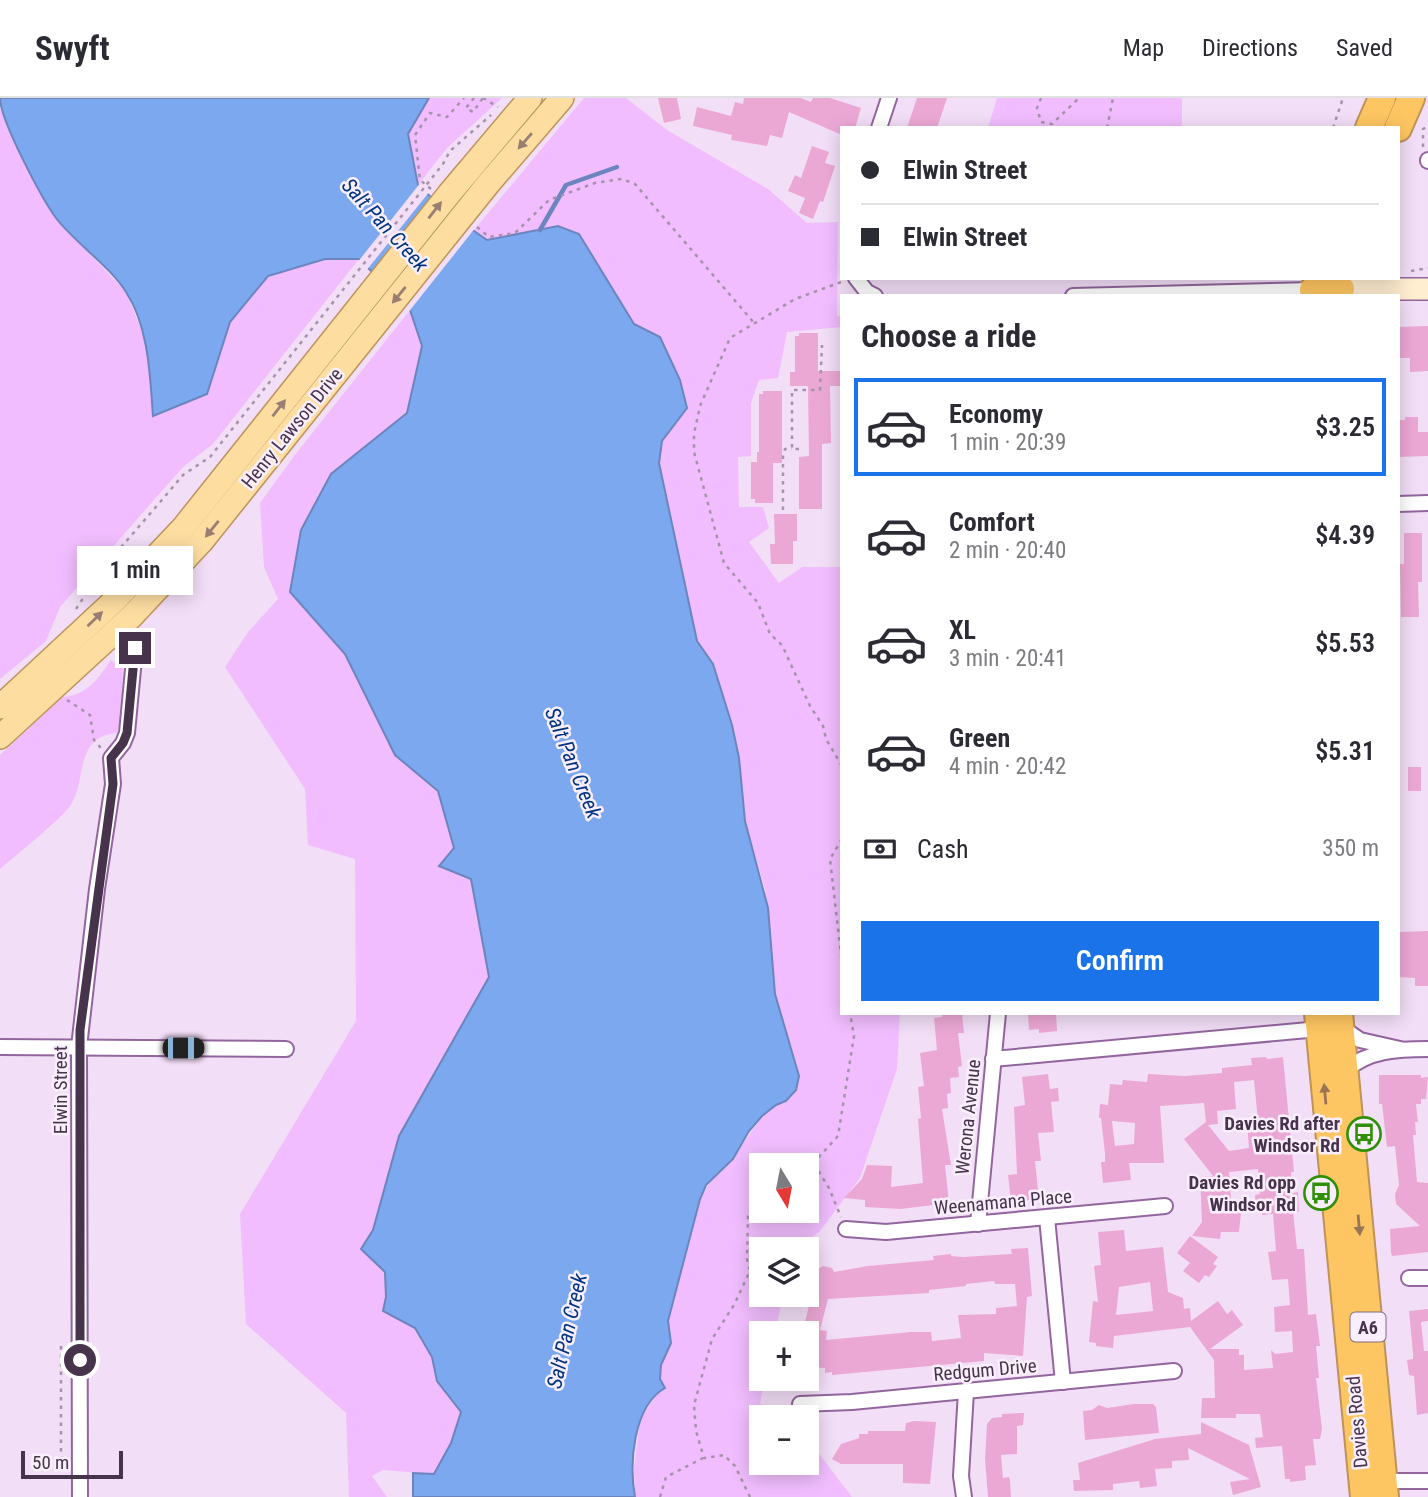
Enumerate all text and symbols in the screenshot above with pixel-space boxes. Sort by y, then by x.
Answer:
text: Swyft [35,29,110,68]
text: Map [1123,34,1164,62]
text: Directions [1202,34,1298,62]
text: Saved [1336,34,1393,62]
one-way arrow [517,132,533,150]
text: Elwin Street [903,155,1027,185]
water label: Salt Pan Creek [337,173,434,277]
one-way arrow [428,202,443,220]
text: Elwin Street [903,222,1027,252]
one-way arrow [392,287,407,304]
text: Choose a ride [861,317,1036,355]
street label: Henry Lawson Drive [236,363,348,493]
icon: car [865,396,928,459]
one-way arrow [272,399,286,417]
text: Economy [949,399,1043,429]
text: $3.25 [1315,412,1375,442]
text: 1 min · 20:39 [949,429,1066,456]
icon: car [865,504,928,567]
text: Comfort [949,507,1035,537]
one-way arrow [204,519,219,537]
text: $4.39 [1315,520,1375,550]
text: 2 min · 20:40 [949,537,1066,564]
callout: 1 min [77,546,193,596]
text: 1 min [110,557,160,584]
one-way arrow [87,610,104,627]
icon: car [865,612,928,675]
text: XL [949,615,976,645]
text: $5.53 [1315,628,1375,658]
route end [119,632,151,664]
text: 3 min · 20:41 [949,645,1066,672]
water label: Salt Pan Creek [540,704,606,823]
icon: car [865,720,928,783]
text: Green [949,723,1010,753]
text: $5.31 [1315,736,1375,766]
text: 4 min · 20:42 [949,753,1066,780]
icon: cash [861,830,899,868]
text: Cash [917,834,969,864]
text: 350 m [1322,835,1379,862]
button: Confirm [861,921,1379,1001]
car [163,1038,205,1059]
street label: Elwin Street [49,1046,72,1134]
street label: Werona Avenue [951,1058,985,1176]
one-way arrow [1319,1083,1330,1105]
place label: Davies Rd after Windsor Rd [1224,1112,1340,1157]
bus stop icon: Davies Rd after Windsor Rd [1345,1115,1383,1153]
north arrow [749,1153,819,1223]
map controls [749,1153,819,1475]
place label: Davies Rd opp Windsor Rd [1188,1171,1296,1216]
bus stop icon: Davies Rd opp Windsor Rd [1302,1174,1340,1212]
street label: Weenamana Place [933,1185,1073,1219]
one-way arrow [1354,1214,1365,1236]
button: layers [749,1237,819,1307]
water label: Salt Pan Creek [542,1270,592,1391]
road number: A6 [1350,1312,1386,1342]
button: + [749,1321,819,1391]
route start [64,1344,96,1376]
street label: Redgum Drive [932,1354,1038,1386]
street label: Davies Road [1342,1375,1372,1469]
button: − [749,1405,819,1475]
scale bar [21,1448,122,1480]
text: 50 m [32,1451,69,1474]

